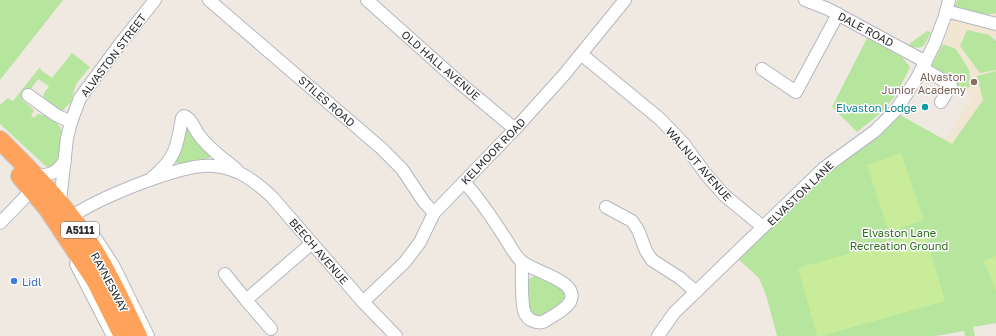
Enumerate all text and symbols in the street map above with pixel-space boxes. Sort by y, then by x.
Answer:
street label: DALE ROAD [836,9,896,49]
street label: ALVASTON STREET [78,11,149,99]
street label: OLD HALL AVENUE [399,27,483,103]
place label: Alvaston Junior Academy [882,70,966,96]
street label: STILES ROAD [296,73,358,129]
marker: Alvaston Junior Academy [969,77,979,87]
place label: Elvaston Lodge [836,101,917,114]
marker: Elvaston Lodge [920,102,930,112]
street label: KELMOOR ROAD [458,115,528,187]
street label: WALNUT AVENUE [664,125,735,204]
street label: ELVASTON LANE [764,158,836,228]
street label: BEECH AVENUE [287,215,351,287]
road number: A5111 [61,222,99,238]
park label: Elvaston Lane Recreation Ground [850,226,948,252]
street label: RAYNESWAY [89,250,131,314]
place label: Lidl [22,275,42,288]
marker: Lidl [9,276,19,286]

